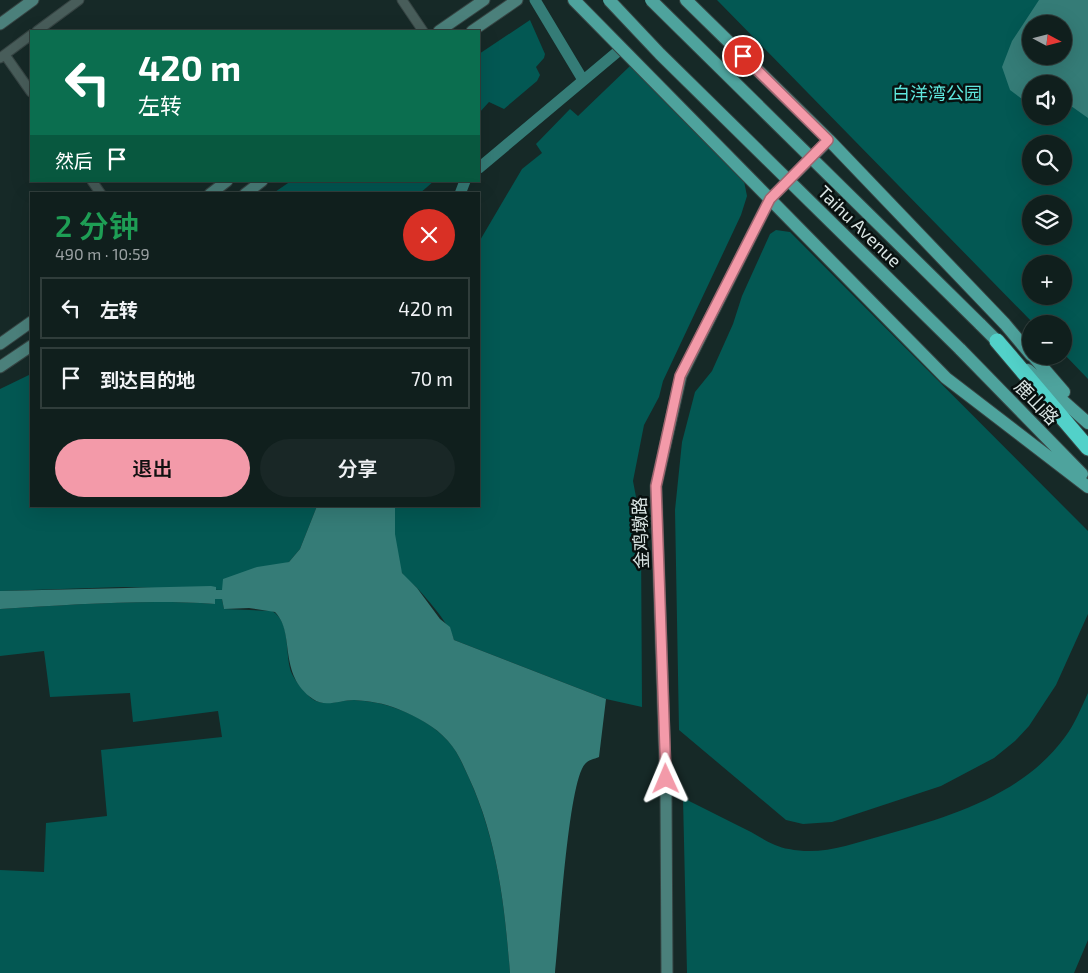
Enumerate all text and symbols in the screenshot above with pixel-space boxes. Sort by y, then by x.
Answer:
north arrow [1022,15,1072,65]
map controls [1022,15,1072,365]
pin [722,35,764,77]
icon: arrive [729,42,757,70]
text: 420 m [138,46,241,88]
icon: left [55,50,120,115]
button: sound [1022,75,1072,125]
park label: 白洋湾公园 [892,82,982,104]
text: 左转 [138,92,182,118]
button: search [1022,135,1072,185]
icon: arrive [103,145,131,173]
text: 然后 [55,149,93,172]
street label: Taihu Avenue [814,181,906,271]
button: layers [1022,195,1072,245]
text: 2 分钟 [55,207,139,243]
button: close [403,209,455,261]
text: 490 m · 10:59 [55,244,150,263]
button: + [1022,255,1072,305]
icon: left [57,294,85,322]
text: 420 m [398,297,453,320]
text: 左转 [100,298,138,321]
button: − [1022,315,1072,365]
icon: arrive [57,364,85,392]
text: 70 m [411,367,453,390]
text: 到达目的地 [100,368,195,391]
street label: 鹿山路 [1010,375,1064,429]
button: 退出 [55,439,250,497]
button: 分享 [260,439,455,497]
street label: 金鸡墩路 [628,497,652,569]
position arrow [639,752,691,804]

